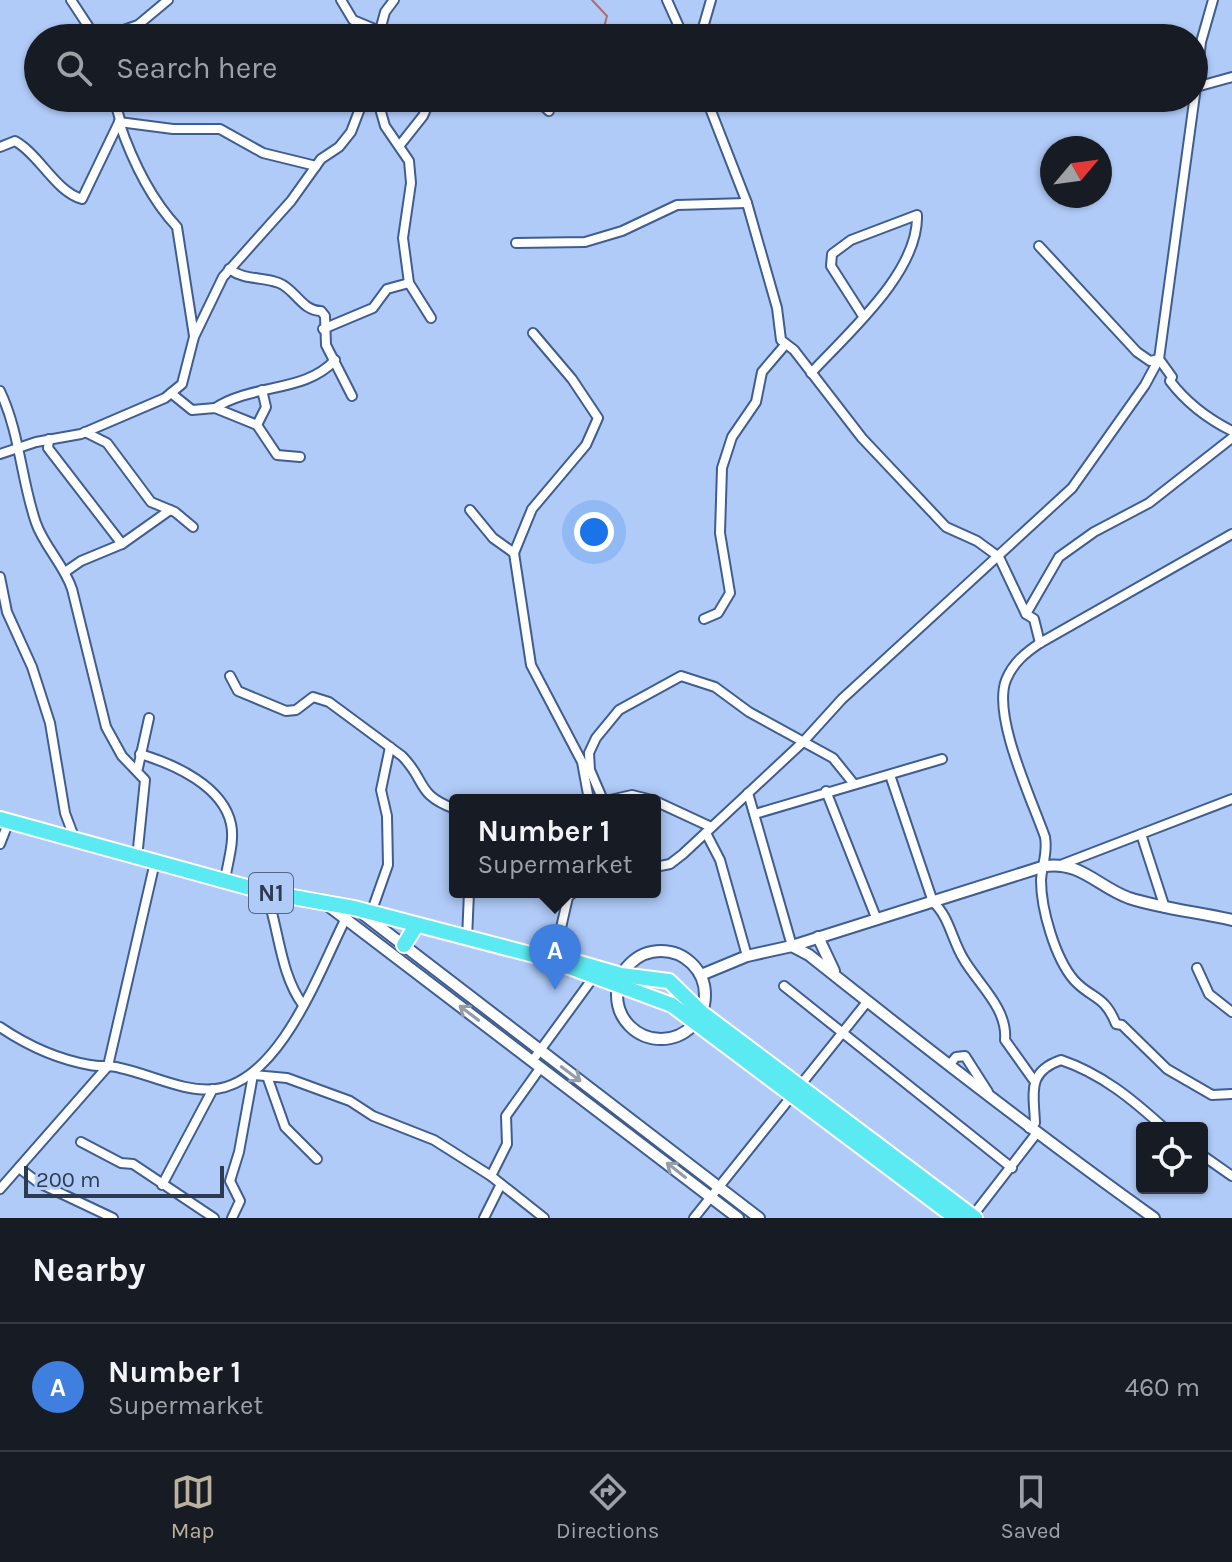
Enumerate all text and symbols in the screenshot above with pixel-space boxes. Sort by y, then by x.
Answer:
search box [24,24,1208,112]
icon: search [52,46,96,90]
text: Search here [116,50,277,86]
north arrow [1040,136,1112,208]
your location [574,512,614,552]
popup [449,794,661,898]
text: Number 1 [477,813,611,849]
text: Supermarket [477,849,633,880]
road number: N1 [249,873,293,913]
pin: A [529,924,581,990]
one-way arrow [459,1004,480,1021]
one-way arrow [560,1066,582,1083]
map controls [1136,1122,1208,1194]
button: locate [1136,1122,1208,1194]
scale bar [24,1162,224,1198]
one-way arrow [666,1162,687,1179]
text: 200 m [36,1167,101,1193]
text: Nearby [32,1250,146,1290]
text: Number 1 [108,1354,241,1390]
text: A [50,1372,66,1403]
text: 460 m [1125,1372,1200,1403]
text: Supermarket [108,1390,263,1421]
tab: Map [171,1470,215,1544]
tab: Directions [556,1470,659,1544]
tab: Saved [1001,1470,1061,1544]

